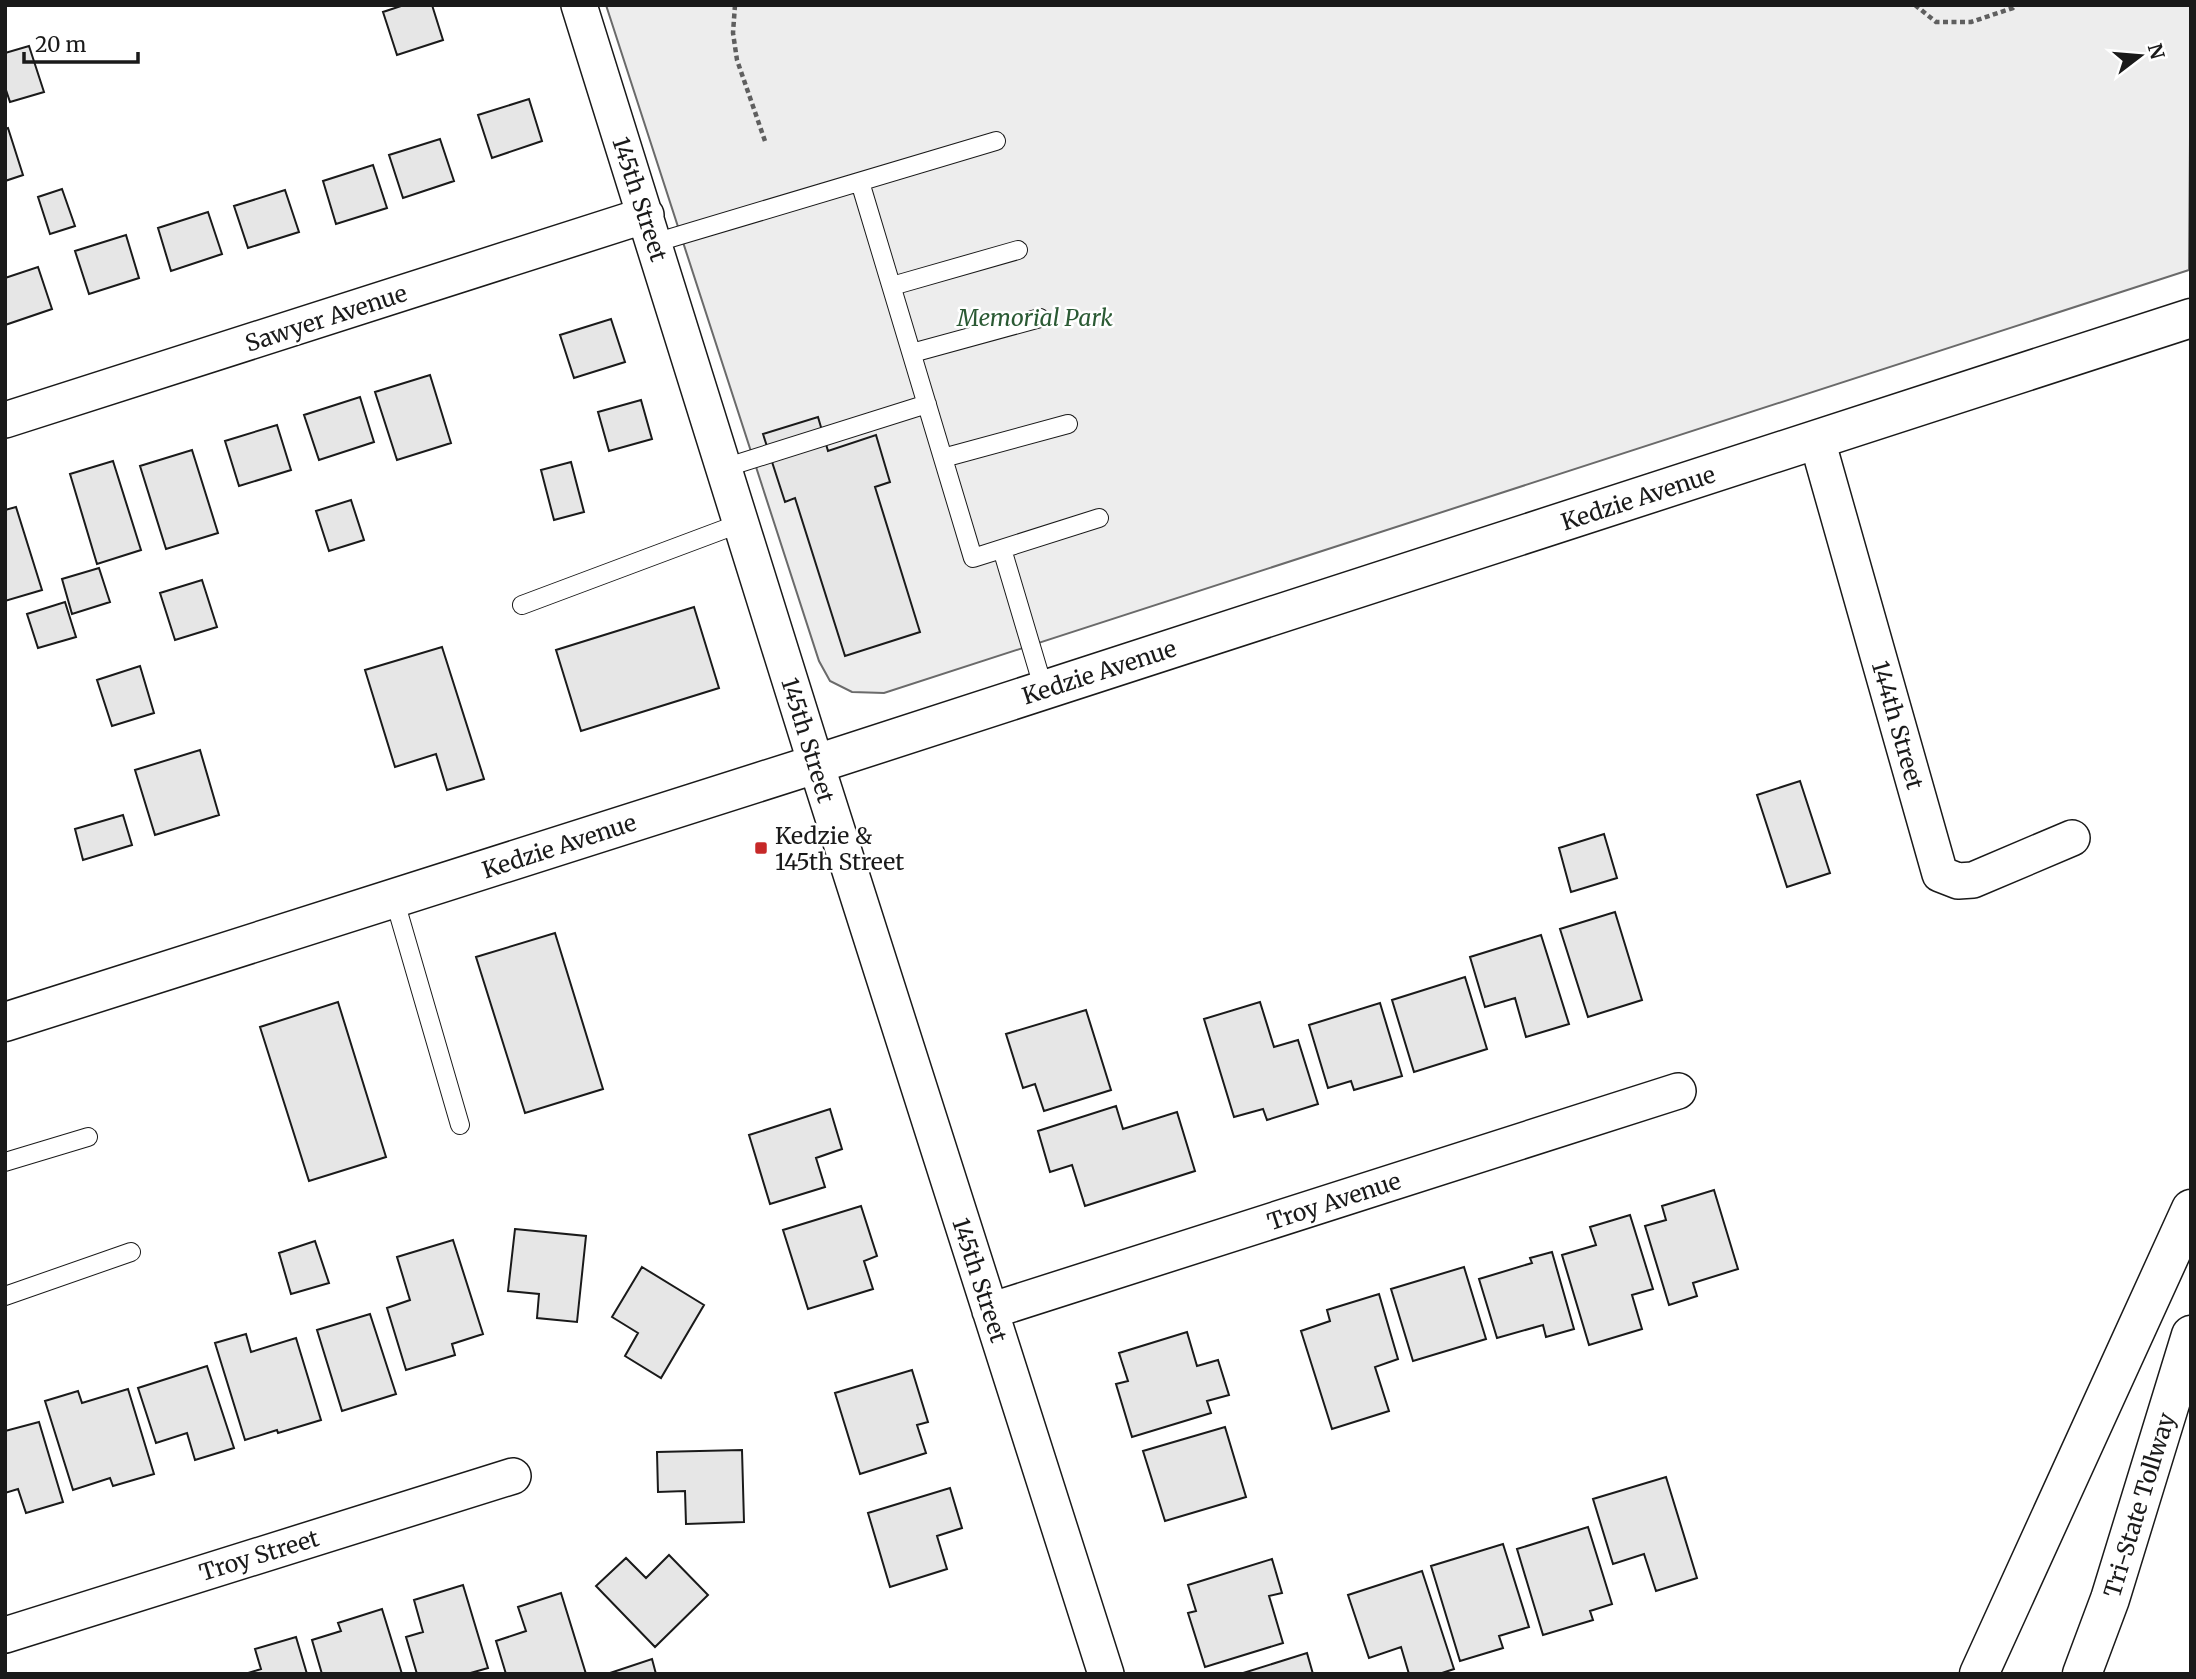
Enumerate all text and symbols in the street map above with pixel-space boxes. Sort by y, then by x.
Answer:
scale bar [24,21,138,65]
north arrow [2105,21,2175,91]
text: 20 m [35,31,87,58]
text: N [2143,41,2170,62]
street label: 145th Street [606,133,674,265]
street label: Sawyer Avenue [241,278,411,358]
park label: Memorial Park [956,303,1113,332]
street label: Kedzie Avenue [1557,459,1719,537]
street label: Kedzie Avenue [1018,633,1180,711]
street label: 144th Street [1866,657,1930,793]
street label: 145th Street [775,674,841,806]
street label: Kedzie Avenue [478,807,640,885]
place label: Kedzie & 145th Street [775,821,904,876]
marker: Kedzie & 145th Street [753,840,769,856]
street label: Troy Avenue [1264,1166,1404,1236]
street label: 145th Street [946,1214,1014,1346]
street label: Tri-State Tollway [2097,1409,2181,1601]
street label: Troy Street [196,1523,322,1587]

